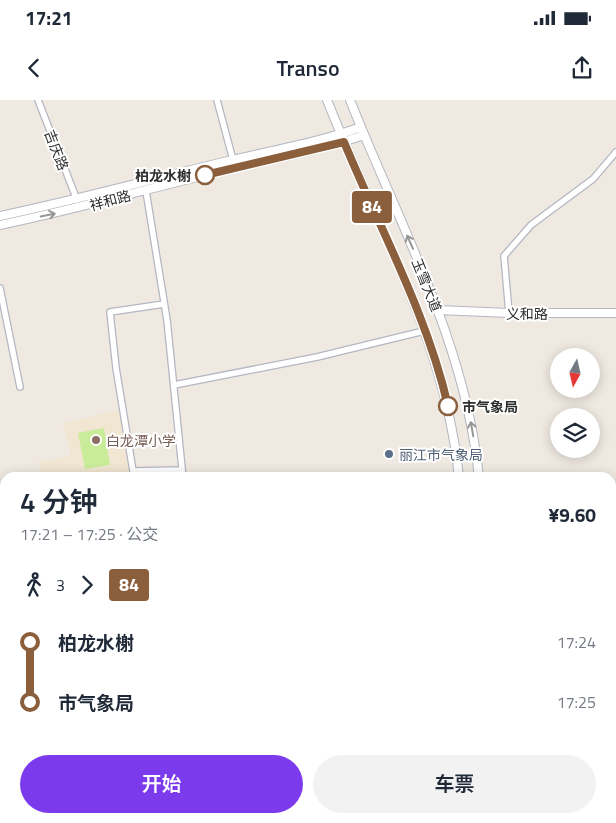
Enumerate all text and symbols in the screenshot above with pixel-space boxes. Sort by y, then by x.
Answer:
text: 17:21 [25,3,72,32]
text: Transo [276,51,340,85]
icon: back [20,54,48,82]
icon: share [568,54,596,82]
street label: 吉庆路 [40,127,74,173]
place label: 柏龙水榭 [135,165,191,186]
marker: 柏龙水榭 [195,165,215,185]
street label: 祥和路 [87,184,133,216]
line badge: 84 [350,191,394,223]
text: 84 [362,193,382,220]
one-way arrow [39,210,55,219]
one-way arrow [405,235,414,250]
street label: 玉雪大道 [407,255,447,315]
street label: 义和路 [506,303,548,324]
north arrow [550,348,600,398]
map controls [550,348,600,458]
marker: 市气象局 [438,396,458,416]
place label: 市气象局 [462,396,518,417]
button: layers [550,408,600,458]
one-way arrow [467,422,477,438]
place label: 白龙潭小学 [106,430,176,451]
marker: 白龙潭小学 [90,434,102,446]
place label: 丽江市气象局 [399,444,483,465]
marker: 丽江市气象局 [383,448,395,460]
text: 4 分钟 [20,480,98,523]
text: ¥9.60 [549,500,596,529]
text: 17:21 – 17:25 · 公交 [20,522,158,546]
icon: walk [20,571,48,599]
icon: forward [73,571,101,599]
text: 84 [119,571,139,598]
text: 3 [56,573,65,597]
text: 柏龙水榭 [58,628,134,657]
text: 17:24 [557,630,596,654]
text: 市气象局 [58,688,134,717]
text: 17:25 [557,690,596,714]
button: 开始 [20,755,303,813]
button: 车票 [313,755,596,813]

